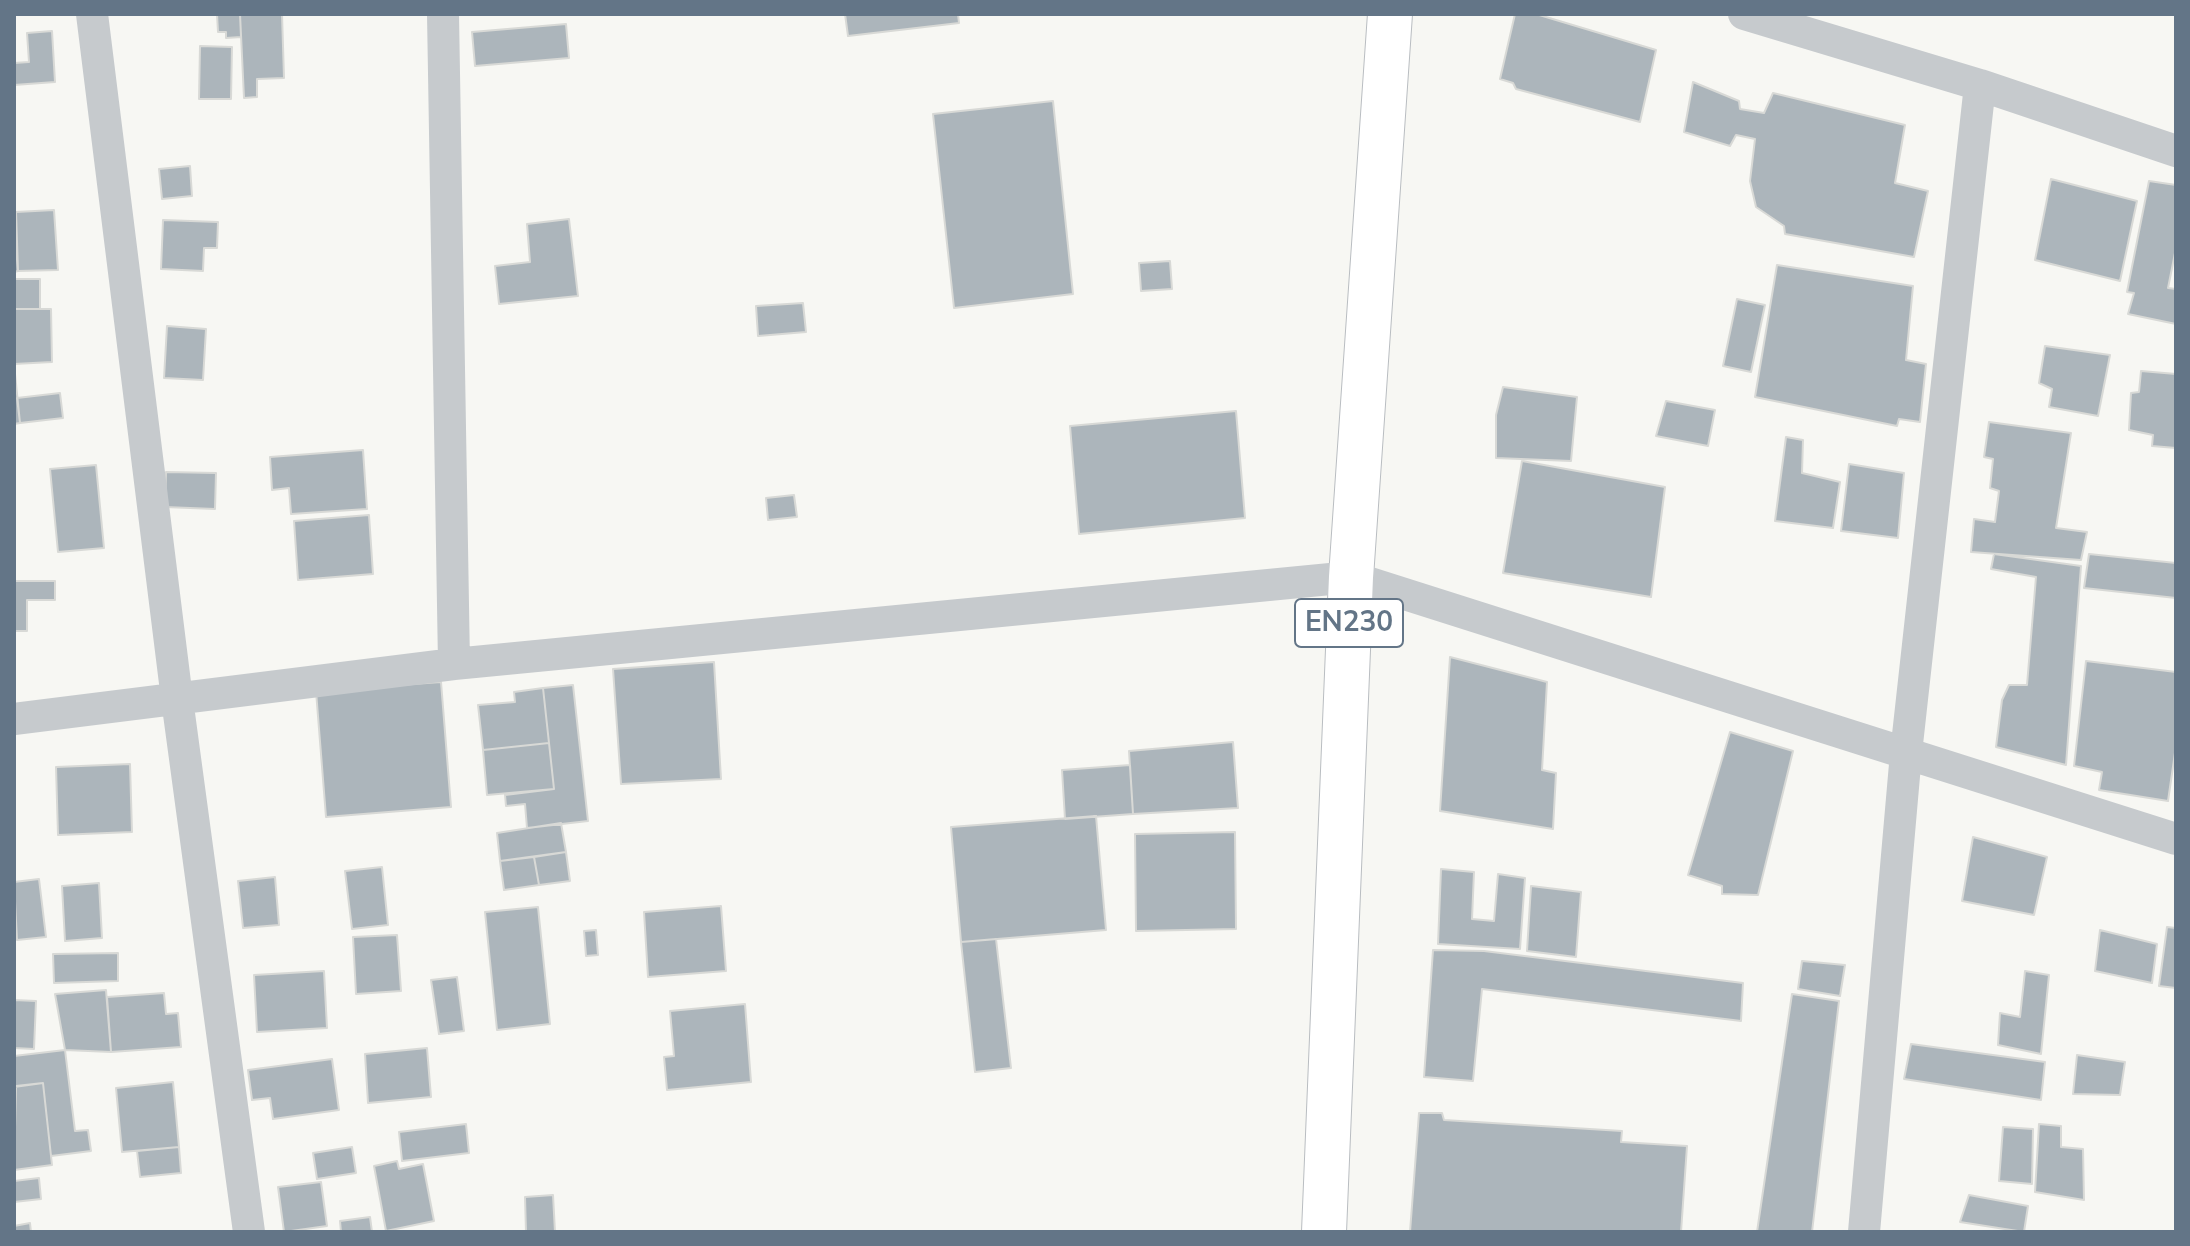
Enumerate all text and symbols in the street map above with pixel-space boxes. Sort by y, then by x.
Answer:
road number: EN230 [1295,599,1403,647]

